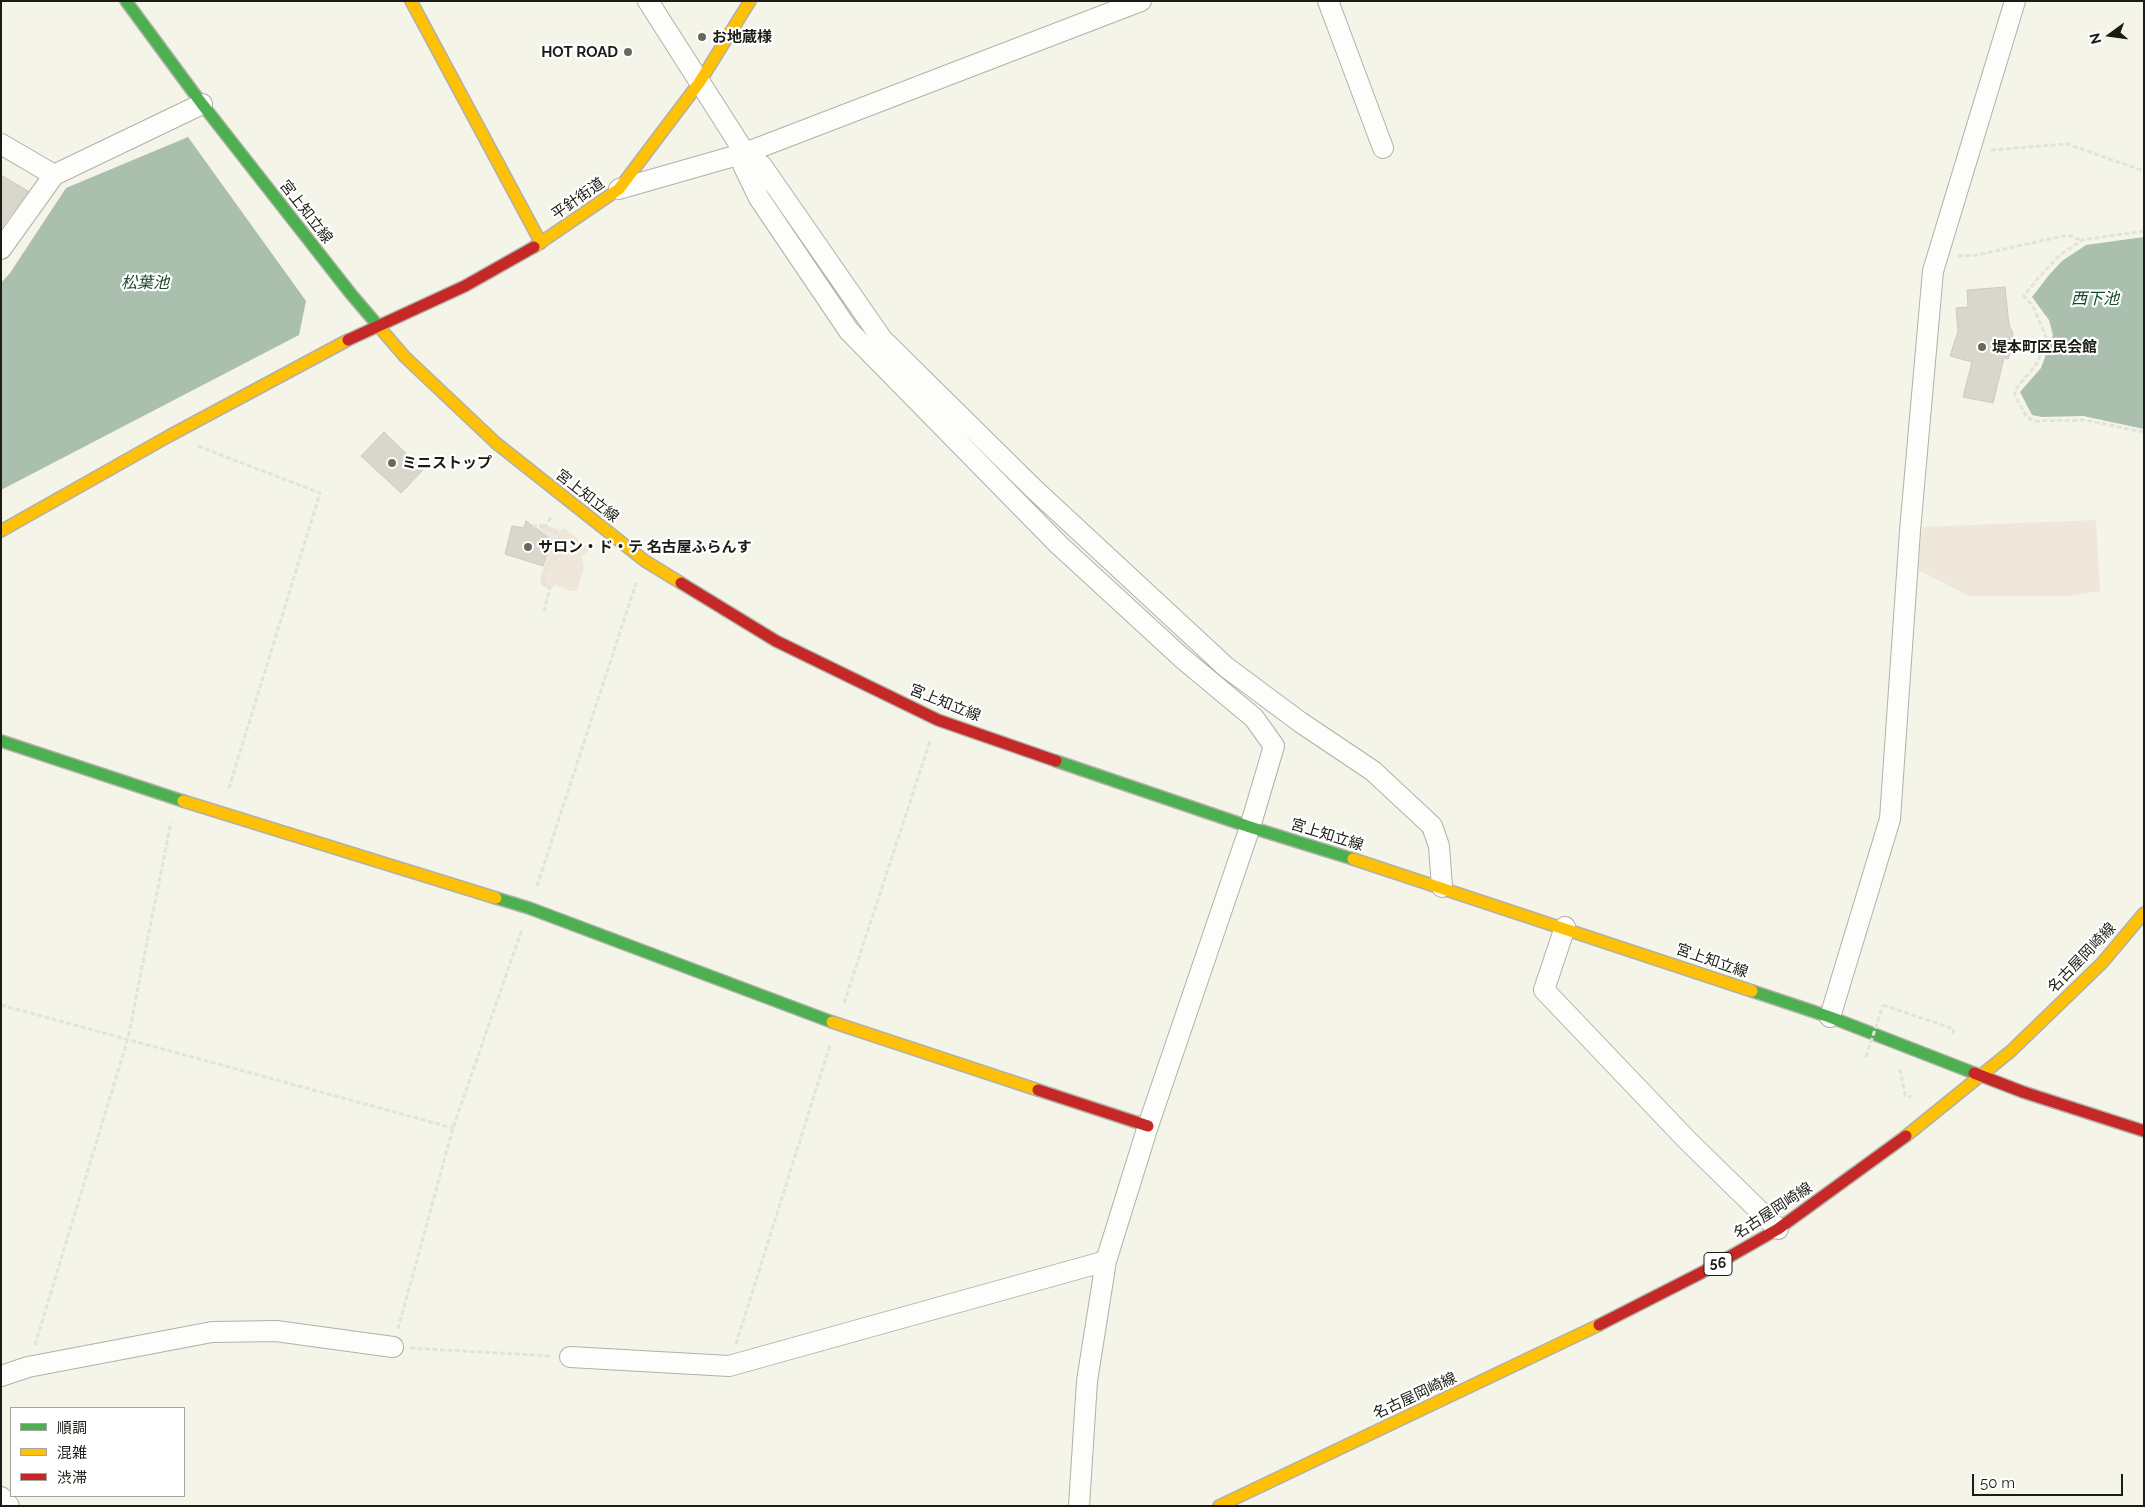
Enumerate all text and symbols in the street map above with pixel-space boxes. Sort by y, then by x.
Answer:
north arrow [2085,10,2135,60]
place label: お地蔵様 [712,28,772,46]
marker: お地蔵様 [696,31,708,43]
text: N [2086,32,2105,46]
place label: HOT ROAD [541,43,618,61]
marker: HOT ROAD [622,46,634,58]
street label: 平針街道 [548,174,608,224]
street label: 宮上知立線 [276,177,336,247]
water label: 松葉池 [121,273,169,293]
water label: 西下池 [2071,289,2119,309]
place label: 堤本町区民会館 [1992,338,2097,356]
marker: 堤本町区民会館 [1976,341,1988,353]
place label: ミニストップ [402,454,492,472]
marker: ミニストップ [386,457,398,469]
street label: 宮上知立線 [552,466,622,526]
place label: サロン・ド・テ 名古屋ふらんす [538,538,752,556]
marker: サロン・ド・テ 名古屋ふらんす [522,541,534,553]
street label: 宮上知立線 [907,681,983,725]
street label: 宮上知立線 [1289,815,1365,855]
street label: 名古屋岡崎線 [2044,919,2120,997]
street label: 宮上知立線 [1674,940,1750,982]
street label: 名古屋岡崎線 [1730,1179,1816,1243]
road number: 56 [1704,1252,1732,1276]
street label: 名古屋岡崎線 [1370,1369,1460,1423]
legend [10,1407,185,1497]
text: 順調 [57,1419,87,1437]
text: 混雑 [57,1444,87,1462]
scale bar [1975,1464,2126,1496]
text: 渋滞 [57,1469,87,1487]
text: 50 m [1980,1474,2015,1492]

